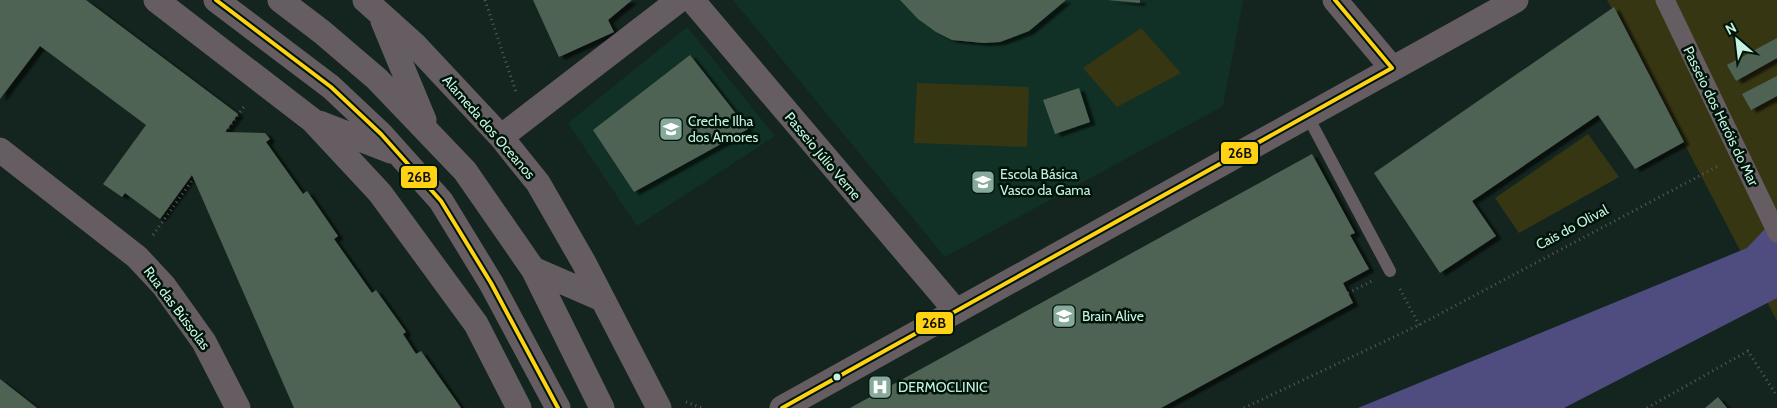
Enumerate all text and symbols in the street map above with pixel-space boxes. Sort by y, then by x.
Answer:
north arrow [1712,15,1762,65]
text: N [1722,18,1739,39]
street label: Passeio dos Heróis do Mar [1679,43,1763,189]
street label: Alameda dos Oceanos [439,71,539,183]
street label: Passeio Júlio Verne [781,108,865,204]
place label: Creche Ilha dos Amores [688,112,758,146]
school or university icon: Creche Ilha dos Amores [658,116,684,142]
line badge: 26B [1220,141,1259,165]
text: 26B [1228,144,1252,162]
line badge: 26B [400,165,438,189]
place label: Escola Básica Vasco da Gama [1000,165,1091,199]
text: 26B [407,168,431,186]
school or university icon: Escola Básica Vasco da Gama [970,169,996,195]
street label: Cais do Olival [1533,200,1612,254]
street label: Rua das Bússolas [140,263,214,353]
school or university icon: Brain Alive [1051,303,1077,329]
place label: Brain Alive [1082,307,1144,325]
line badge: 26B [915,311,954,335]
text: 26B [922,314,946,332]
unlabelled marker [832,372,842,382]
hospital icon: DERMOCLINIC [867,374,893,400]
place label: DERMOCLINIC [898,378,988,396]

